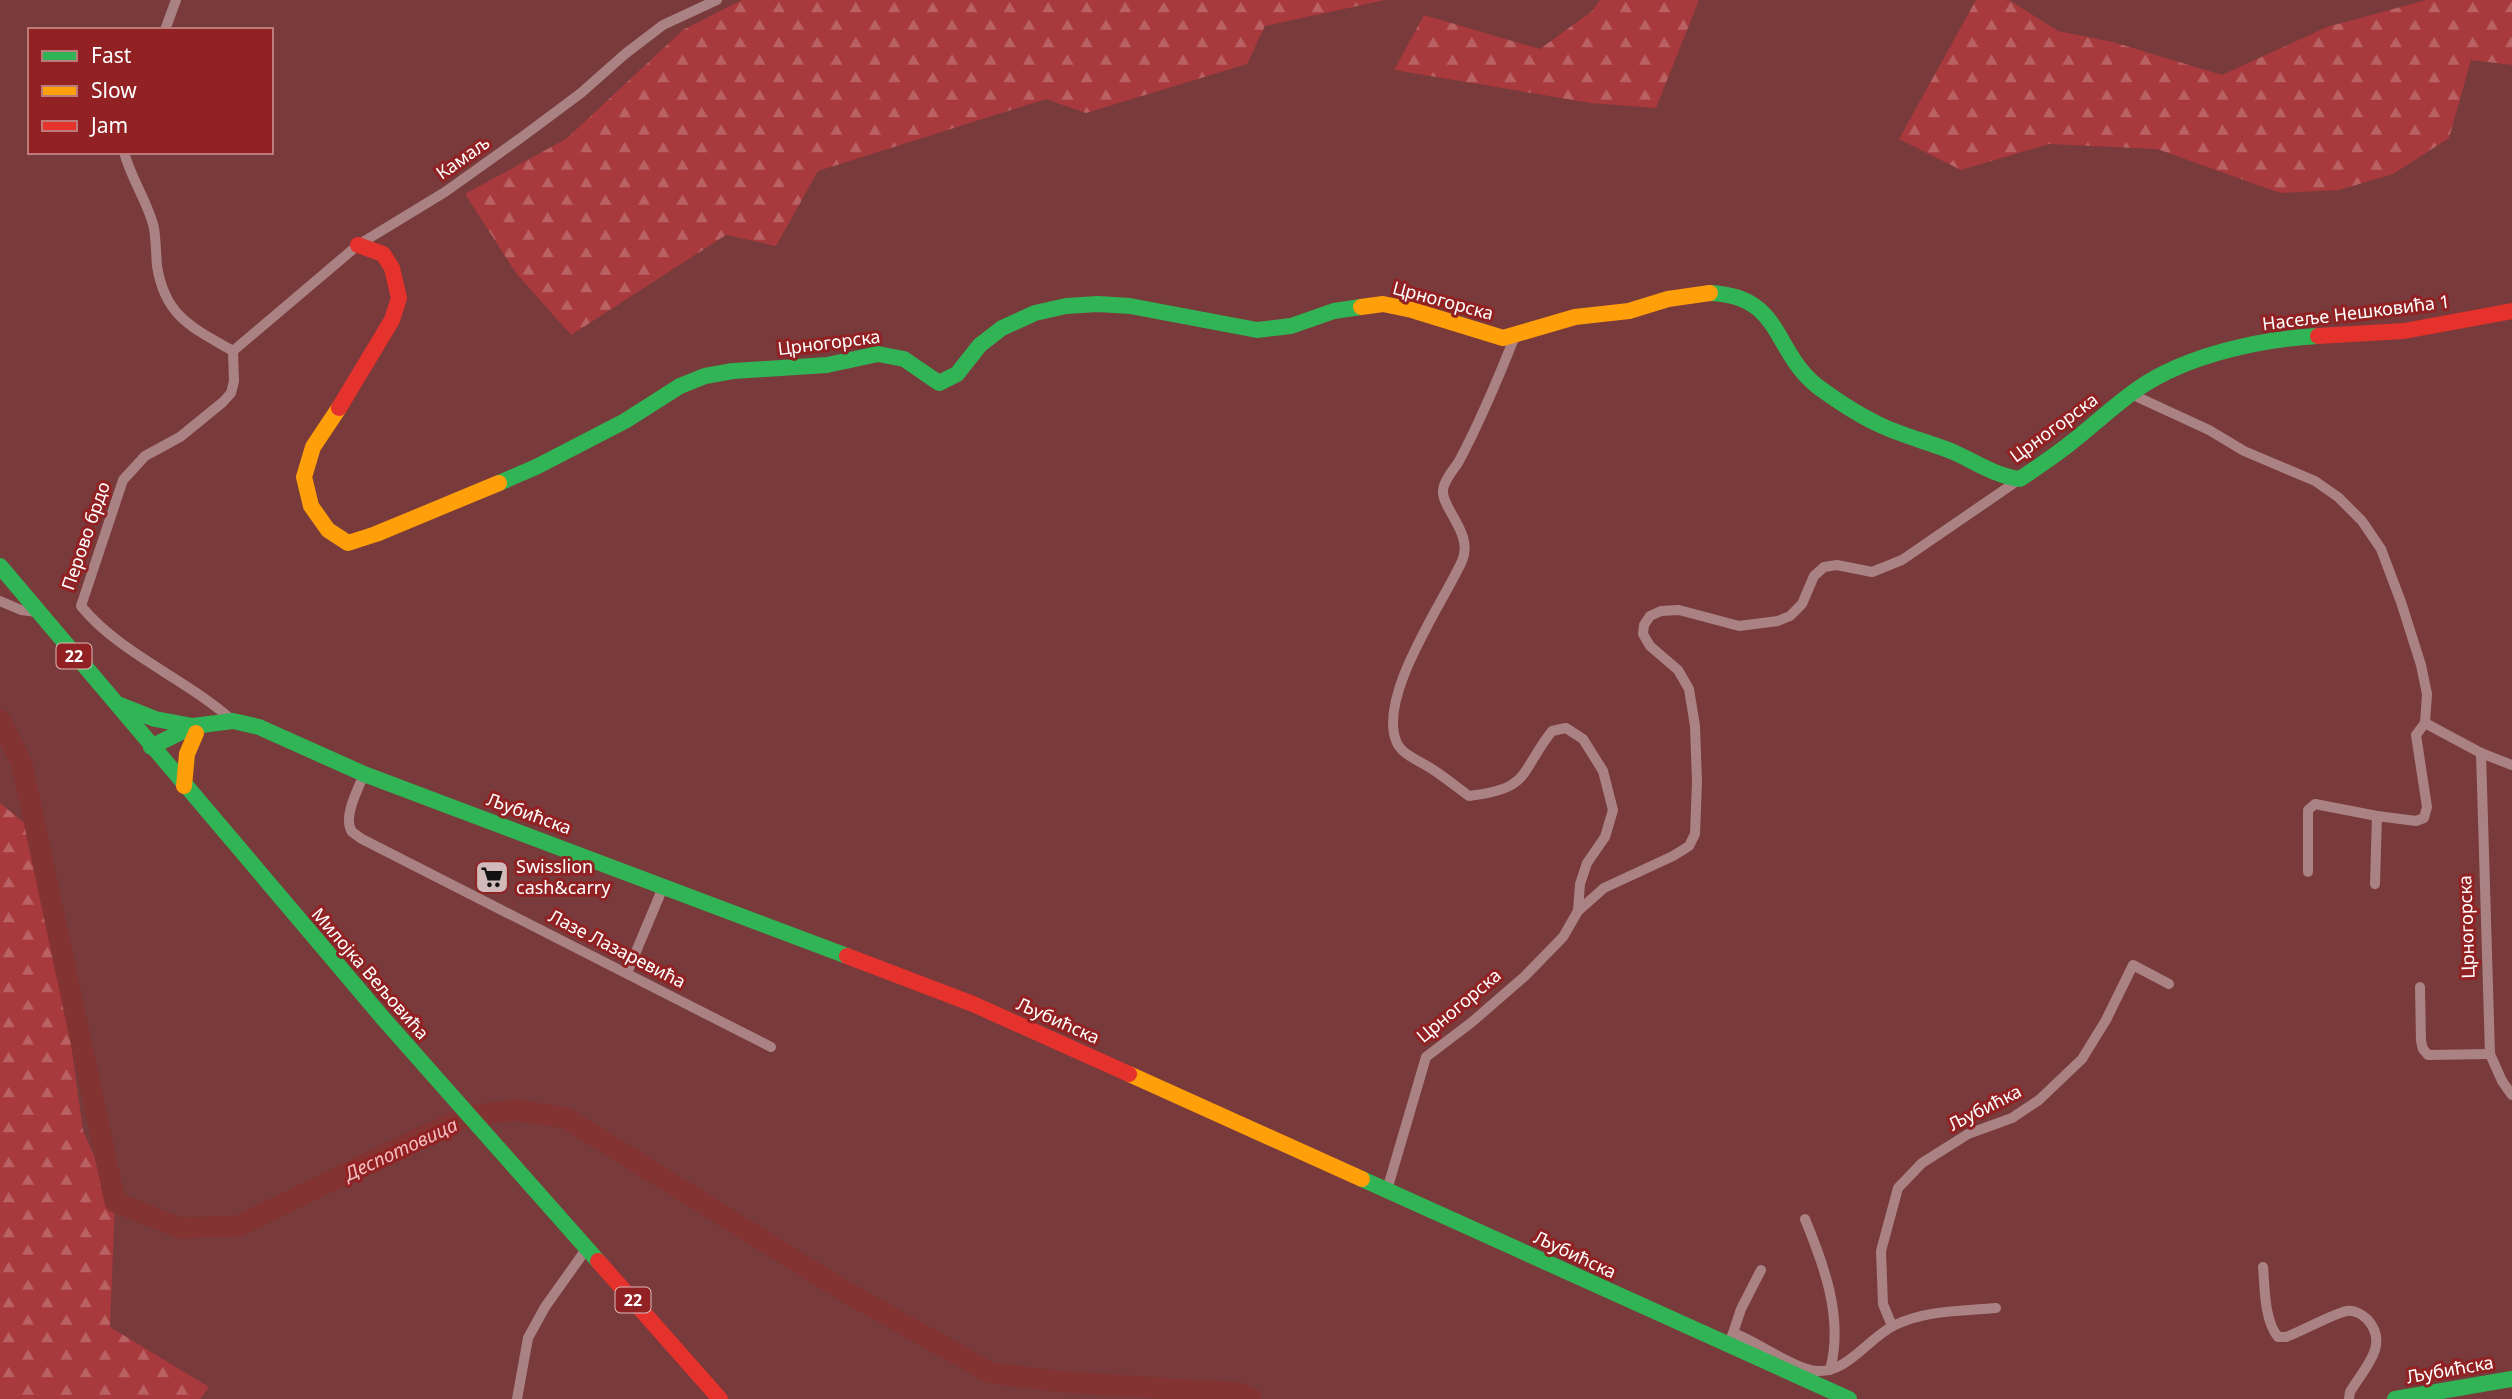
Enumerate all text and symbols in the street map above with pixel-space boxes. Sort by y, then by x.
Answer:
legend [28,28,273,154]
text: Fast [91,41,132,69]
text: Slow [91,76,137,104]
text: Jam [89,111,128,139]
street label: Камаљ [431,130,494,184]
street label: Црногорска [1390,275,1496,325]
street label: Насеље Нешковића 1 [2261,289,2451,335]
street label: Црногорска [776,324,882,360]
street label: Црногорска [2005,387,2102,467]
street label: Перово брдо [55,478,115,593]
road number: 22 [56,643,92,668]
street label: Љубићска [484,787,575,839]
place label: Swisslion cash&carry [516,854,611,899]
supermarket icon: Swisslion cash&carry [473,858,511,896]
street label: Црногорска [2452,875,2480,979]
street label: Милојка Вељовића [307,902,435,1044]
street label: Лазе Лазаревића [545,903,690,993]
street label: Црногорска [1411,963,1506,1048]
street label: Љубићска [1013,991,1104,1049]
street label: Љубићка [1944,1078,2025,1136]
water label: Деспотовица [338,1111,462,1187]
street label: Љубићска [1530,1225,1620,1284]
road number: 22 [616,1288,650,1312]
street label: Љубићска [2404,1350,2495,1388]

